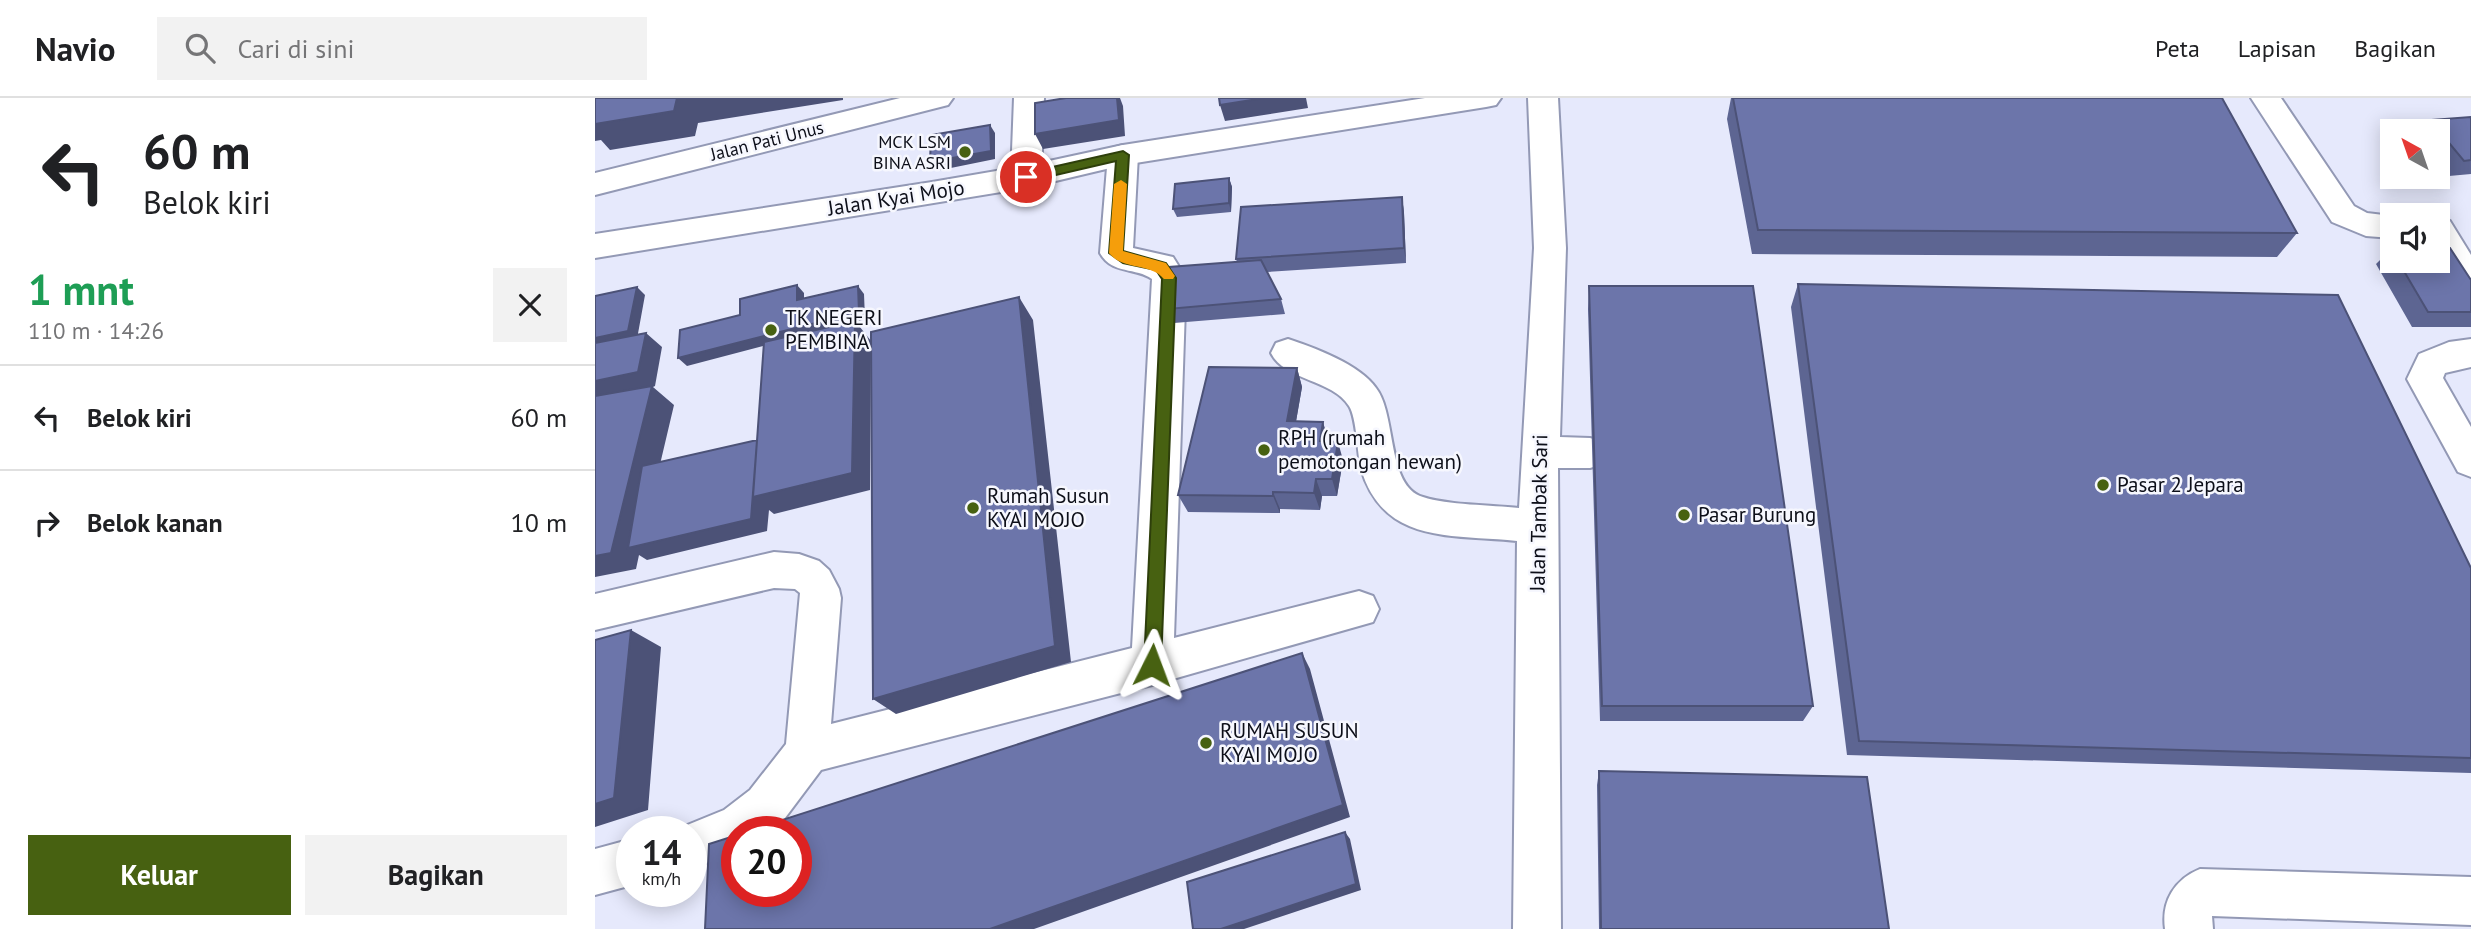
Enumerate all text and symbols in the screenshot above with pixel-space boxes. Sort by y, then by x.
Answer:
search box [157,17,647,80]
text: Navio [35,27,115,70]
icon: search [181,29,219,67]
text: Cari di sini [237,32,354,65]
text: Peta [2155,33,2200,64]
text: Lapisan [2238,33,2316,64]
text: Bagikan [2354,33,2436,64]
street label: Jalan Pati Unus [707,115,826,166]
text: 60 m [143,119,250,183]
north arrow [2380,119,2450,189]
map controls [2380,119,2450,273]
icon: left [28,126,119,217]
place label: MCK LSM BINA ASRI [873,130,951,174]
marker: MCK LSM BINA ASRI [957,144,973,160]
pin [996,147,1056,207]
icon: arrive [1007,158,1045,196]
street label: Jalan Kyai Mojo [825,173,966,222]
text: Belok kiri [143,181,271,223]
button: sound [2380,203,2450,273]
text: 1 mnt [28,262,134,317]
button: close [493,268,567,342]
place label: TK NEGERI PEMBINA [785,304,883,355]
text: 110 m · 14:26 [28,316,164,345]
marker: TK NEGERI PEMBINA [763,322,779,338]
icon: left [28,399,66,437]
text: Belok kiri [87,401,192,434]
text: 60 m [511,401,567,434]
place label: RPH (rumah pemotongan hewan) [1278,424,1462,475]
street label: Jalan Tambak Sari [1524,434,1553,593]
marker: RPH (rumah pemotongan hewan) [1256,442,1272,458]
place label: Pasar 2 Jepara [2117,471,2244,498]
marker: Pasar 2 Jepara [2095,477,2111,493]
place label: Rumah Susun KYAI MOJO [987,482,1109,533]
marker: Rumah Susun KYAI MOJO [965,500,981,516]
place label: Pasar Burung [1698,501,1816,528]
icon: right [28,504,66,542]
text: Belok kanan [87,506,223,539]
text: 10 m [511,506,567,539]
marker: Pasar Burung [1676,507,1692,523]
position arrow [1115,628,1189,702]
place label: RUMAH SUSUN KYAI MOJO [1220,717,1359,768]
marker: RUMAH SUSUN KYAI MOJO [1198,735,1214,751]
speed limit sign: 20 [721,816,812,907]
text: 14 [642,829,681,875]
button: Keluar [28,835,291,915]
button: Bagikan [305,835,567,915]
text: km/h [642,867,681,890]

